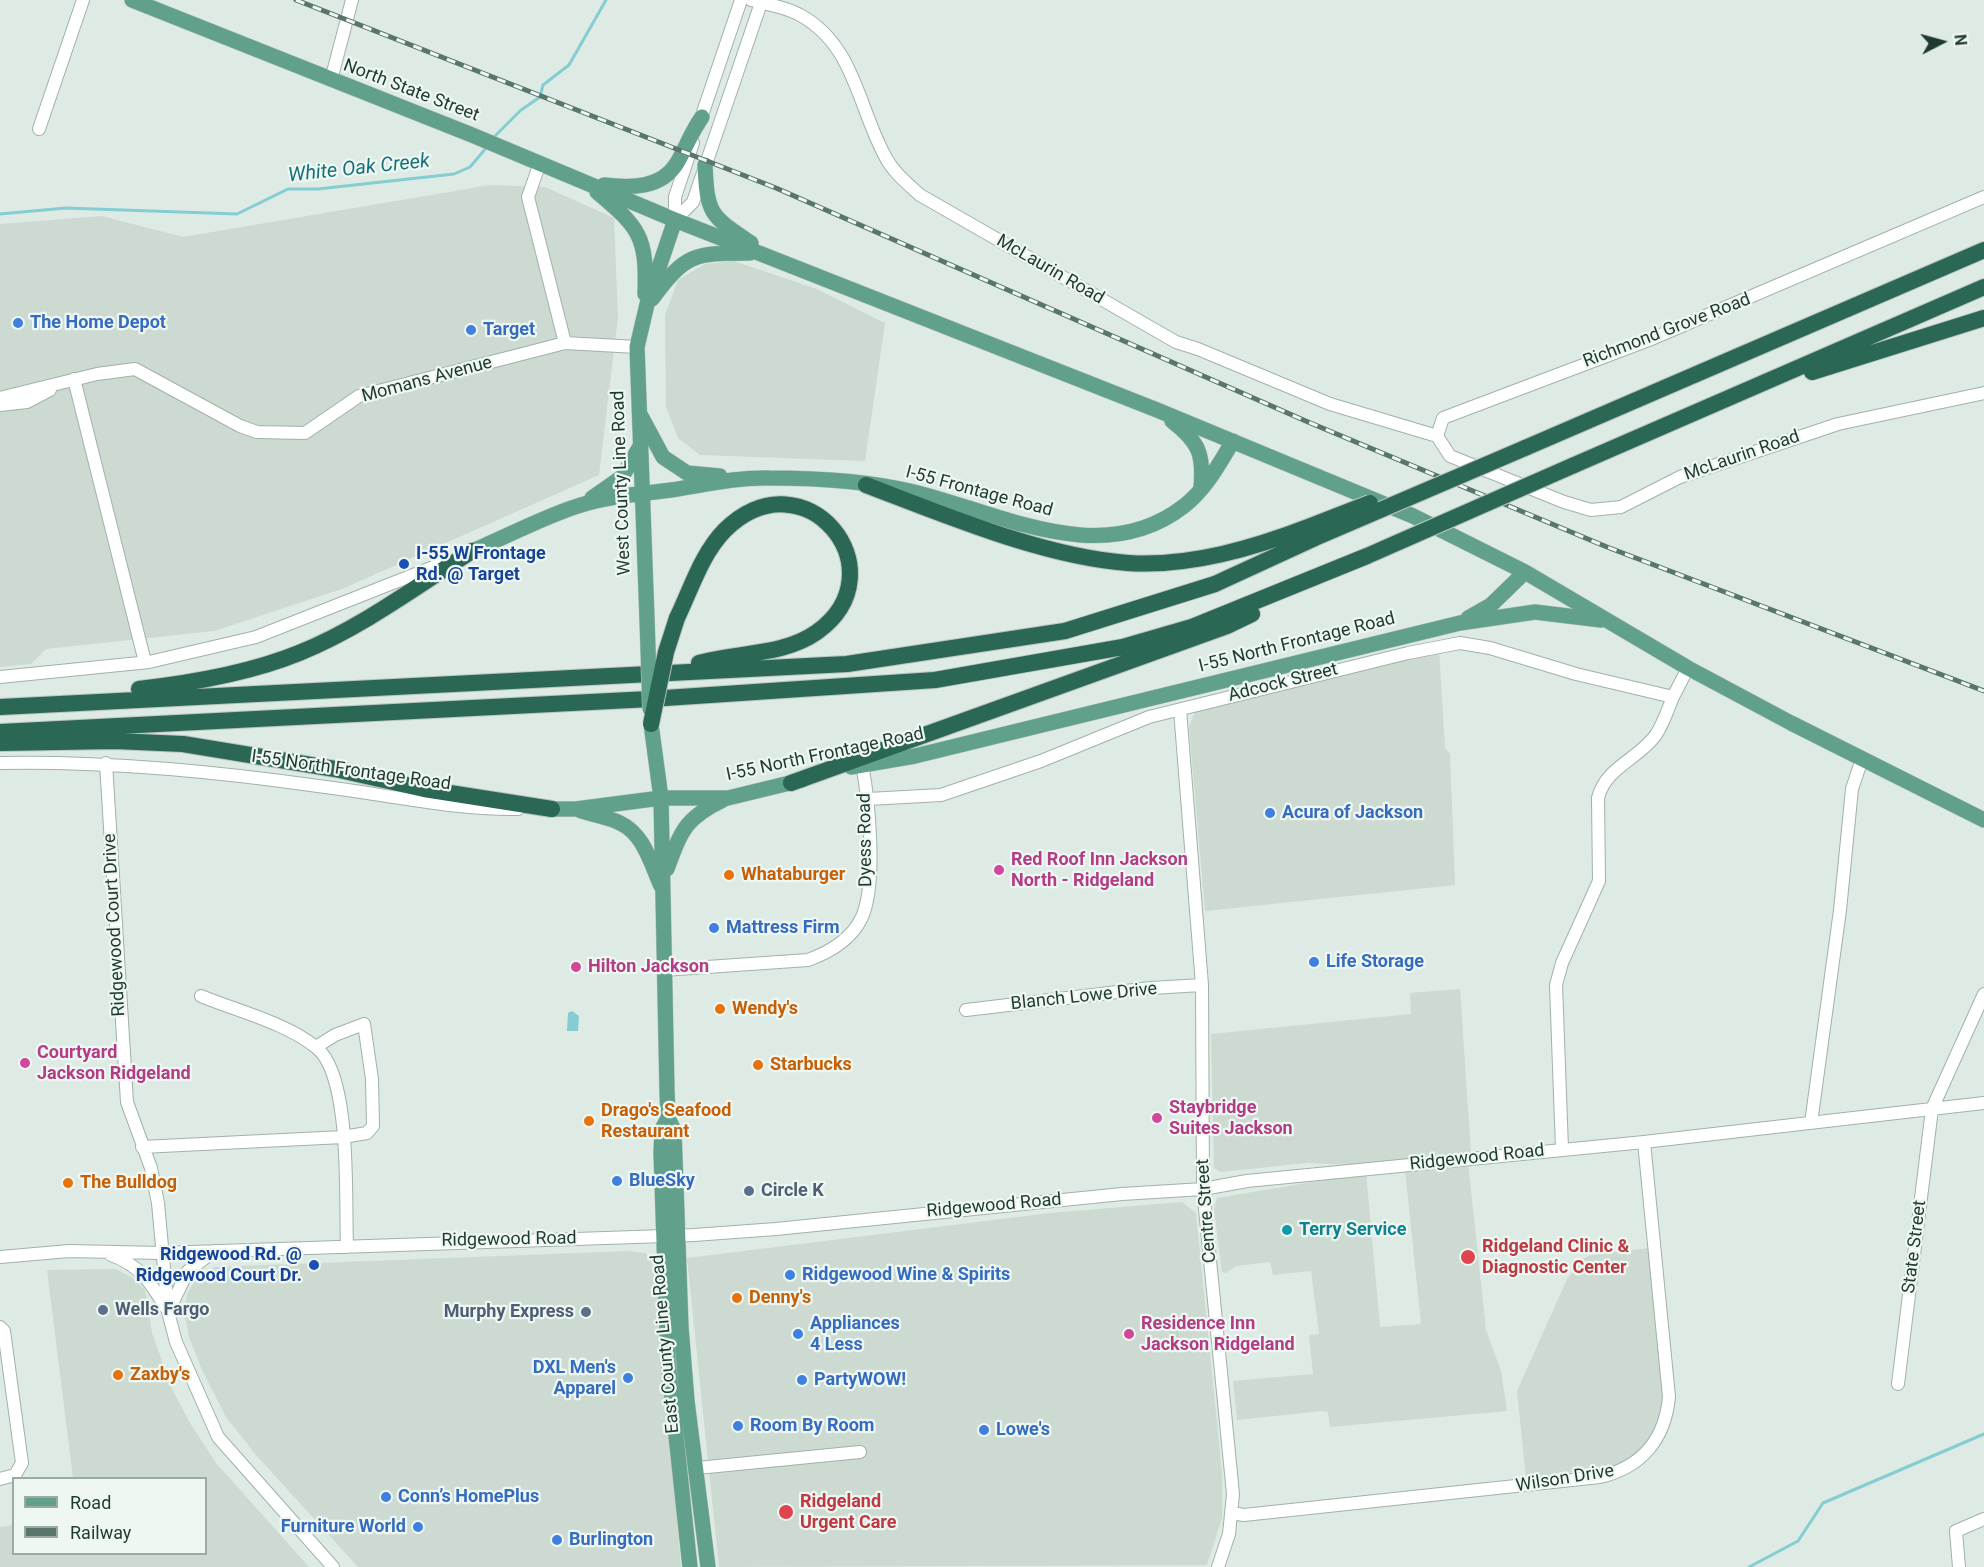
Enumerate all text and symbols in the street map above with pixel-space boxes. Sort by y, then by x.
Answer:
north arrow [1912,12,1972,72]
text: N [1950,33,1970,47]
street label: North State Street [340,55,482,127]
water label: White Oak Creek [287,150,431,188]
street label: McLaurin Road [992,230,1108,310]
street label: Richmond Grove Road [1580,289,1754,373]
place label: The Home Depot [30,312,166,334]
marker: The Home Depot [11,316,25,330]
place label: Target [483,319,535,341]
marker: Target [464,323,478,337]
street label: Momans Avenue [359,352,495,408]
street label: West County Line Road [608,390,636,576]
street label: McLaurin Road [1681,426,1803,486]
street label: I-55 Frontage Road [903,462,1055,522]
place label: I-55 W Frontage Rd. @ Target [416,543,546,586]
marker: I-55 W Frontage Rd. @ Target [397,557,411,571]
street label: I-55 North Frontage Road [1197,608,1397,678]
street label: Adcock Street [1226,659,1340,707]
street label: I-55 North Frontage Road [724,723,926,787]
street label: I-55 North Frontage Road [250,746,452,796]
street label: Dyess Road [854,793,878,887]
place label: Acura of Jackson [1282,802,1423,824]
marker: Acura of Jackson [1263,806,1277,820]
street label: Ridgewood Court Drive [99,833,131,1017]
place label: Red Roof Inn Jackson North - Ridgeland [1011,849,1188,892]
marker: Red Roof Inn Jackson North - Ridgeland [992,863,1006,877]
place label: Whataburger [741,864,845,886]
marker: Whataburger [722,868,736,882]
place label: Mattress Firm [726,917,840,939]
marker: Mattress Firm [707,921,721,935]
place label: Life Storage [1326,951,1424,973]
marker: Life Storage [1307,955,1321,969]
place label: Hilton Jackson [588,956,709,978]
marker: Hilton Jackson [569,960,583,974]
street label: Blanch Lowe Drive [1010,979,1158,1015]
place label: Wendy's [732,998,798,1020]
marker: Wendy's [713,1002,727,1016]
place label: Courtyard Jackson Ridgeland [37,1042,191,1084]
place label: Starbucks [770,1054,852,1076]
marker: Courtyard Jackson Ridgeland [18,1056,32,1070]
marker: Starbucks [751,1058,765,1072]
place label: Staybridge Suites Jackson [1169,1097,1293,1140]
place label: Drago's Seafood Restaurant [601,1100,731,1142]
marker: Staybridge Suites Jackson [1150,1111,1164,1125]
marker: Drago's Seafood Restaurant [582,1114,596,1128]
street label: Ridgewood Road [1409,1140,1545,1176]
street label: Centre Street [1193,1158,1221,1264]
place label: BlueSky [629,1170,695,1192]
place label: The Bulldog [80,1172,177,1194]
marker: BlueSky [610,1174,624,1188]
marker: The Bulldog [61,1176,75,1190]
place label: Circle K [761,1180,824,1202]
marker: Circle K [742,1184,756,1198]
street label: Ridgewood Road [926,1189,1062,1223]
street label: State Street [1899,1199,1931,1295]
place label: Terry Service [1299,1219,1406,1241]
marker: Terry Service [1280,1223,1294,1237]
street label: Ridgewood Road [441,1228,577,1252]
place label: Ridgeland Clinic & Diagnostic Center [1482,1236,1629,1278]
place label: Ridgewood Rd. @ Ridgewood Court Dr. [136,1244,302,1286]
marker: Ridgeland Clinic & Diagnostic Center [1459,1248,1477,1266]
street label: East County Line Road [647,1254,685,1434]
marker: Ridgewood Rd. @ Ridgewood Court Dr. [307,1258,321,1272]
place label: Ridgewood Wine & Spirits [802,1264,1010,1286]
marker: Ridgewood Wine & Spirits [783,1268,797,1282]
place label: Denny's [749,1287,811,1309]
marker: Denny's [730,1291,744,1305]
place label: Wells Fargo [115,1299,210,1321]
place label: Murphy Express [444,1301,574,1323]
marker: Wells Fargo [96,1303,110,1317]
marker: Murphy Express [579,1305,593,1319]
place label: Appliances 4 Less [810,1313,900,1356]
place label: Residence Inn Jackson Ridgeland [1141,1313,1295,1356]
marker: Appliances 4 Less [791,1327,805,1341]
marker: Residence Inn Jackson Ridgeland [1122,1327,1136,1341]
place label: DXL Men's Apparel [533,1357,616,1400]
place label: Zaxby's [130,1364,190,1386]
marker: Zaxby's [111,1368,125,1382]
place label: PartyWOW! [814,1369,906,1391]
marker: DXL Men's Apparel [621,1371,635,1385]
marker: PartyWOW! [795,1373,809,1387]
place label: Room By Room [750,1415,874,1437]
marker: Room By Room [731,1419,745,1433]
place label: Lowe's [996,1419,1050,1441]
marker: Lowe's [977,1423,991,1437]
street label: Wilson Drive [1514,1461,1616,1497]
legend [12,1477,207,1555]
place label: Conn’s HomePlus [398,1486,539,1508]
marker: Conn’s HomePlus [379,1490,393,1504]
place label: Ridgeland Urgent Care [800,1491,897,1534]
text: Road [70,1492,111,1513]
marker: Ridgeland Urgent Care [777,1503,795,1521]
place label: Furniture World [281,1516,406,1538]
marker: Furniture World [411,1520,425,1534]
text: Railway [70,1522,131,1543]
place label: Burlington [569,1529,653,1551]
marker: Burlington [550,1533,564,1547]

